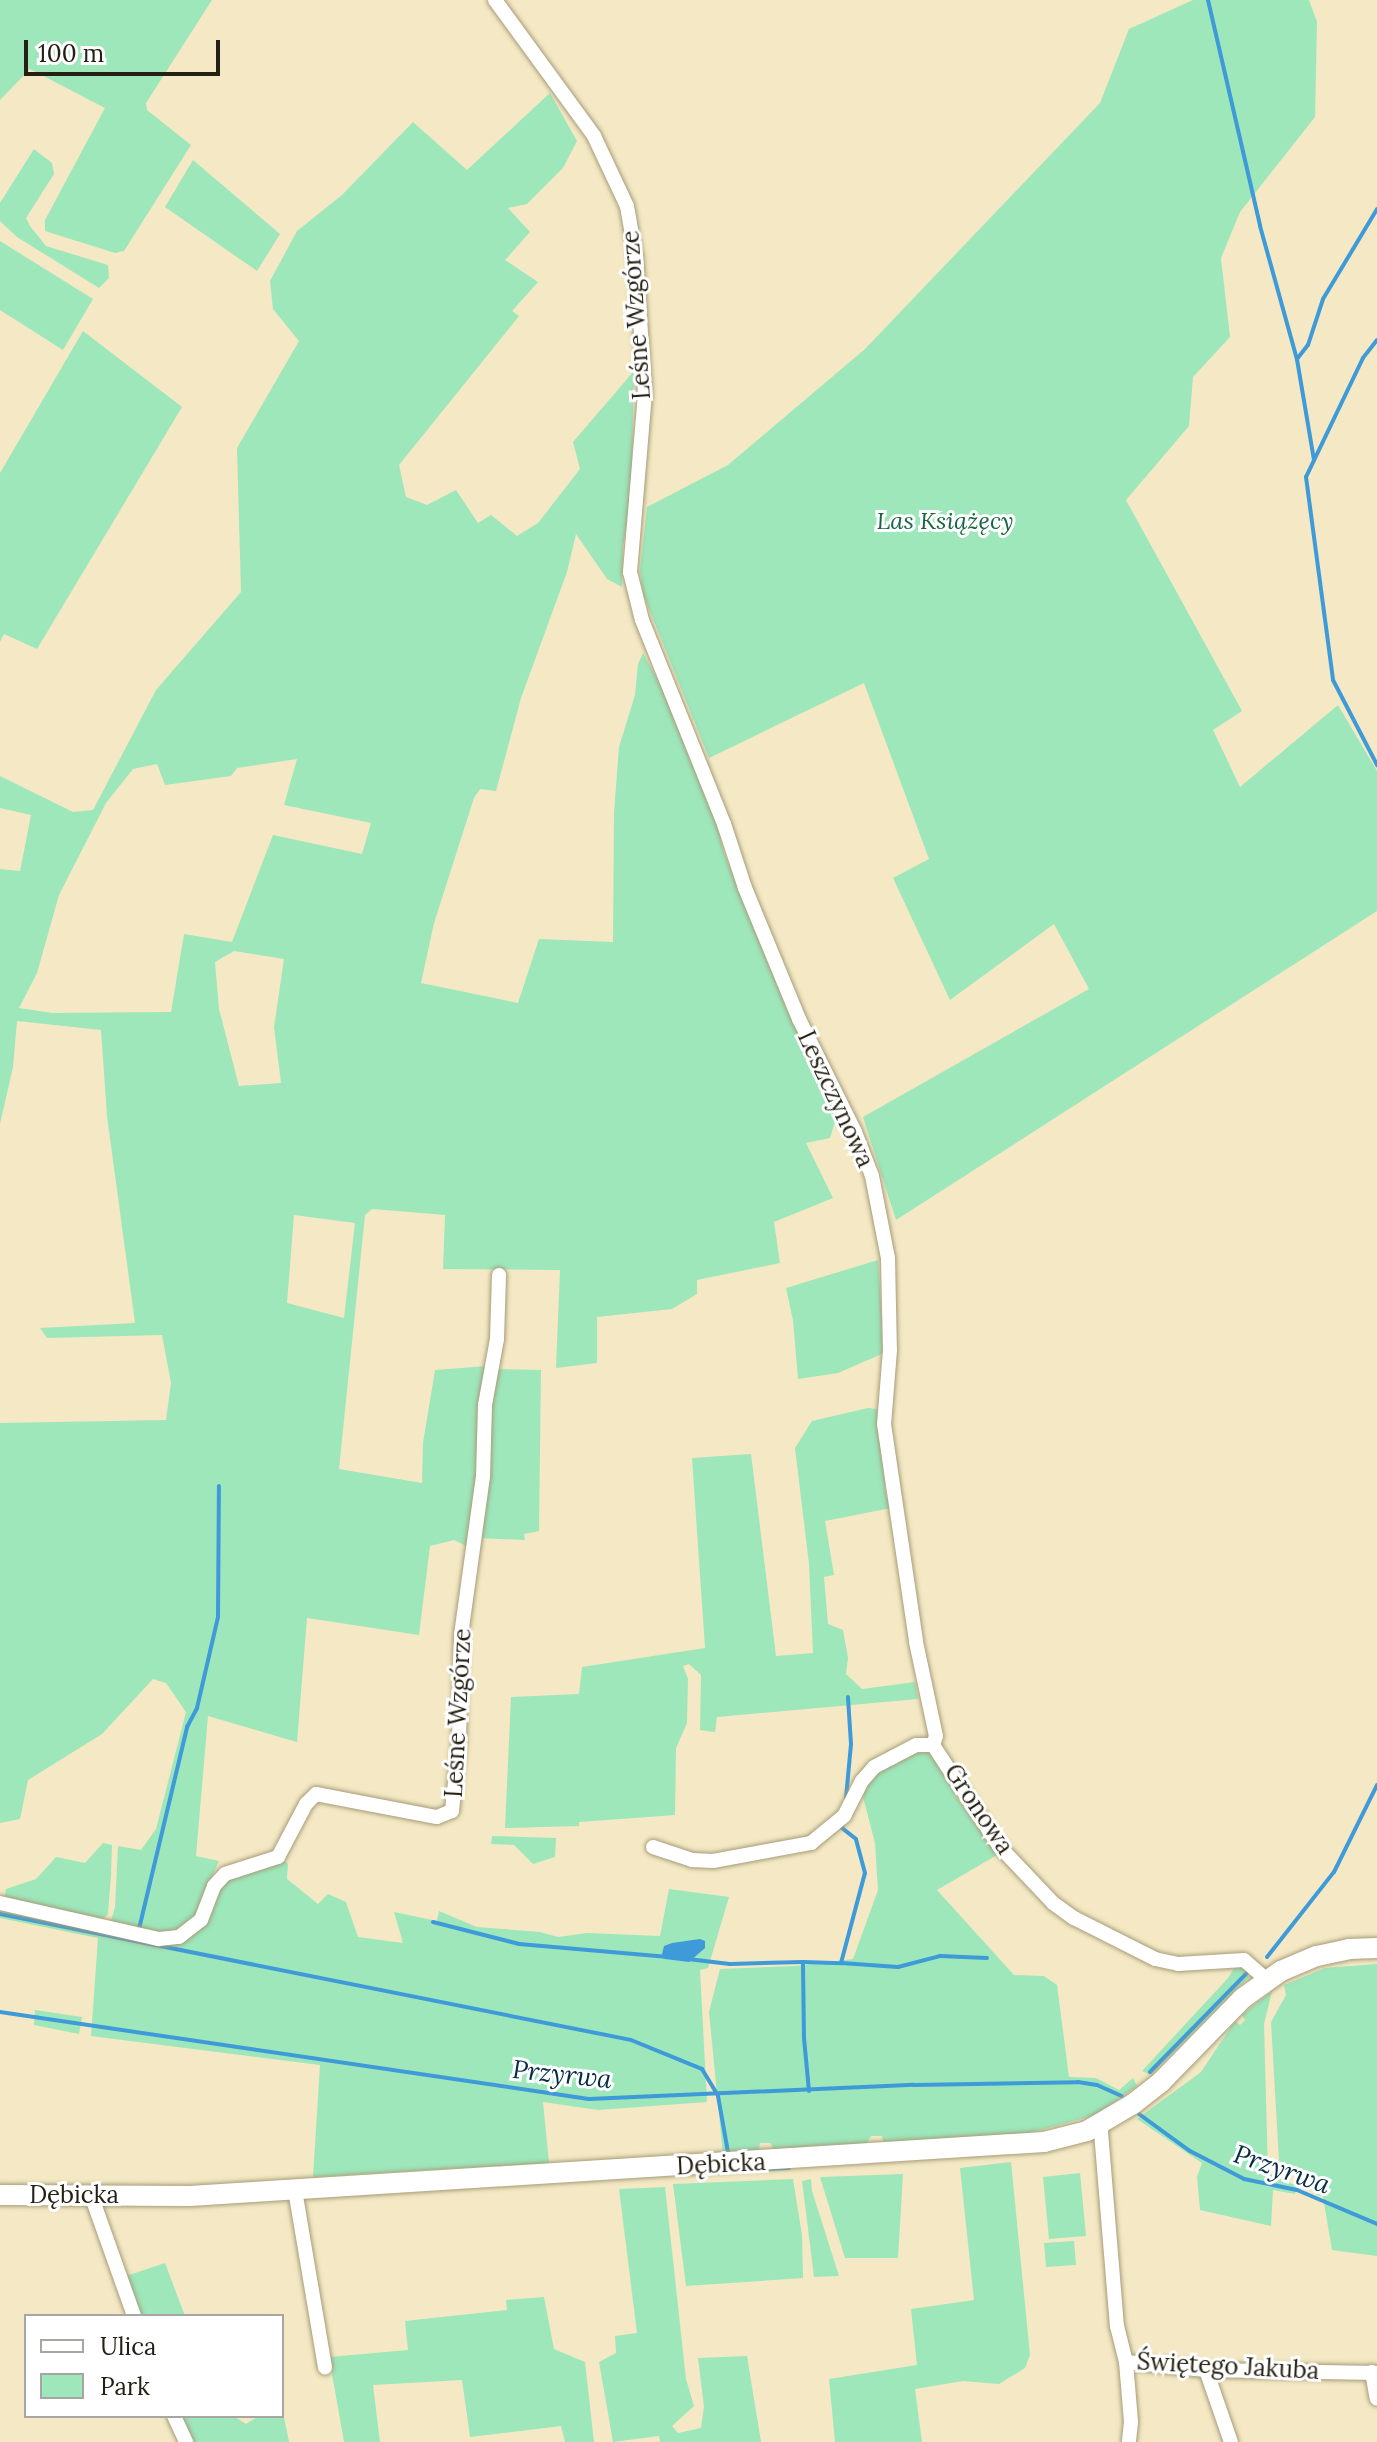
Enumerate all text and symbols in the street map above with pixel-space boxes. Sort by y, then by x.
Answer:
scale bar [28,24,224,74]
text: 100 m [38,38,104,69]
street label: Leśne Wzgórze [616,229,656,401]
park label: Las Książęcy [876,507,1014,535]
street label: Leszczynowa [792,1026,880,1172]
street label: Leśne Wzgórze [439,1628,477,1798]
street label: Gronowa [938,1759,1020,1859]
water label: Przyrwa [511,2053,613,2095]
water label: Przyrwa [1230,2138,1334,2200]
street label: Dębicka [675,2147,767,2181]
street label: Dębicka [29,2181,119,2209]
legend [24,2314,284,2418]
text: Ulica [100,2331,156,2362]
street label: Świętego Jakuba [1136,2347,1320,2385]
text: Park [100,2371,150,2402]

